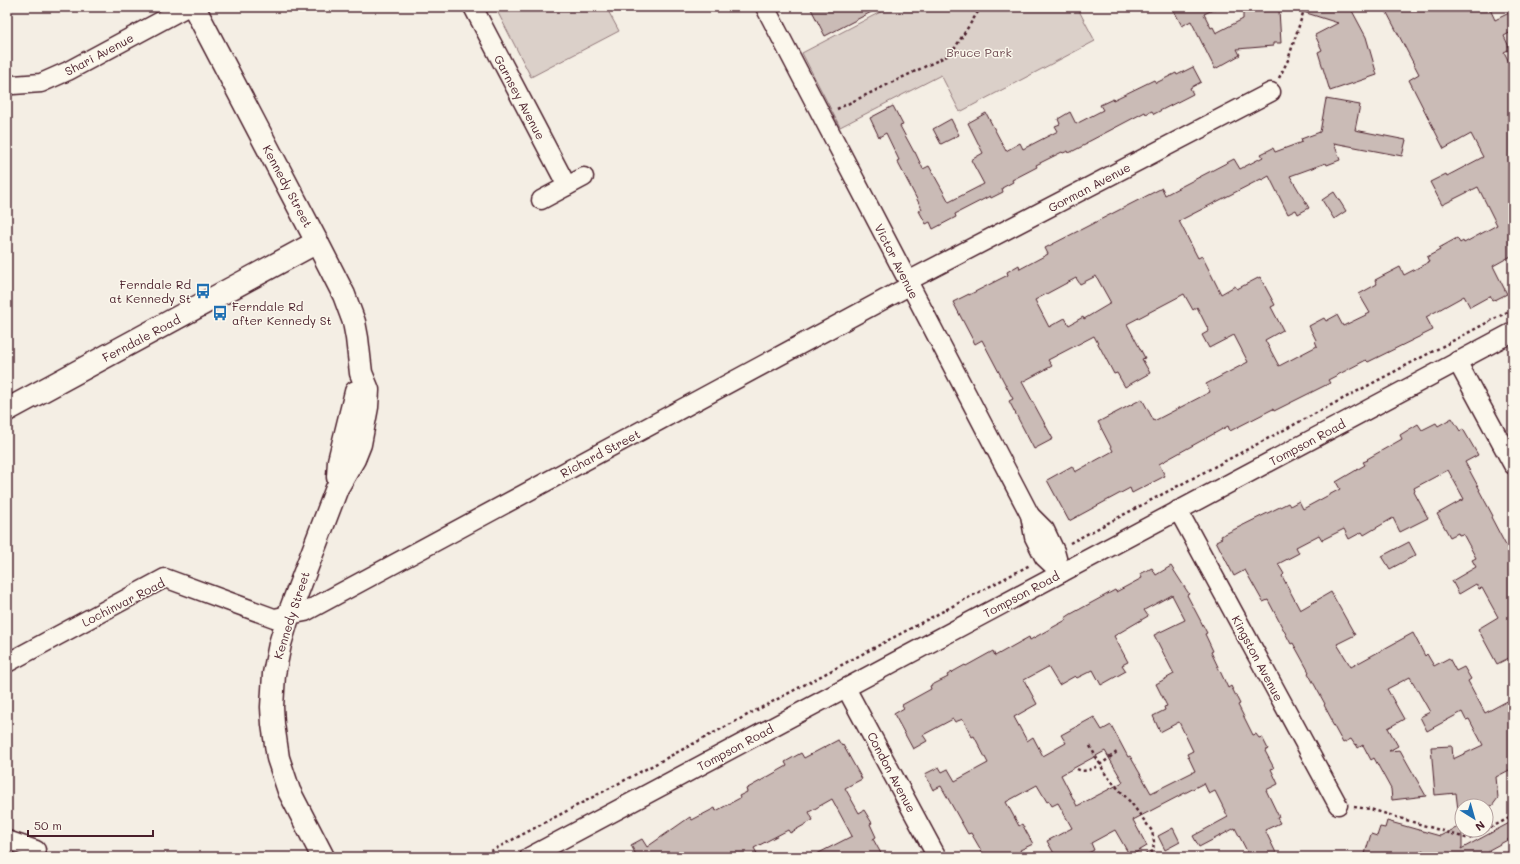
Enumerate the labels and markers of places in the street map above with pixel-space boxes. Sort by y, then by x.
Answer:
place label: Ferndale Rd at Kennedy St [109,276,191,306]
bus stop icon: Ferndale Rd at Kennedy St [194,282,212,300]
place label: Ferndale Rd after Kennedy St [232,298,332,328]
bus stop icon: Ferndale Rd after Kennedy St [211,304,229,322]

